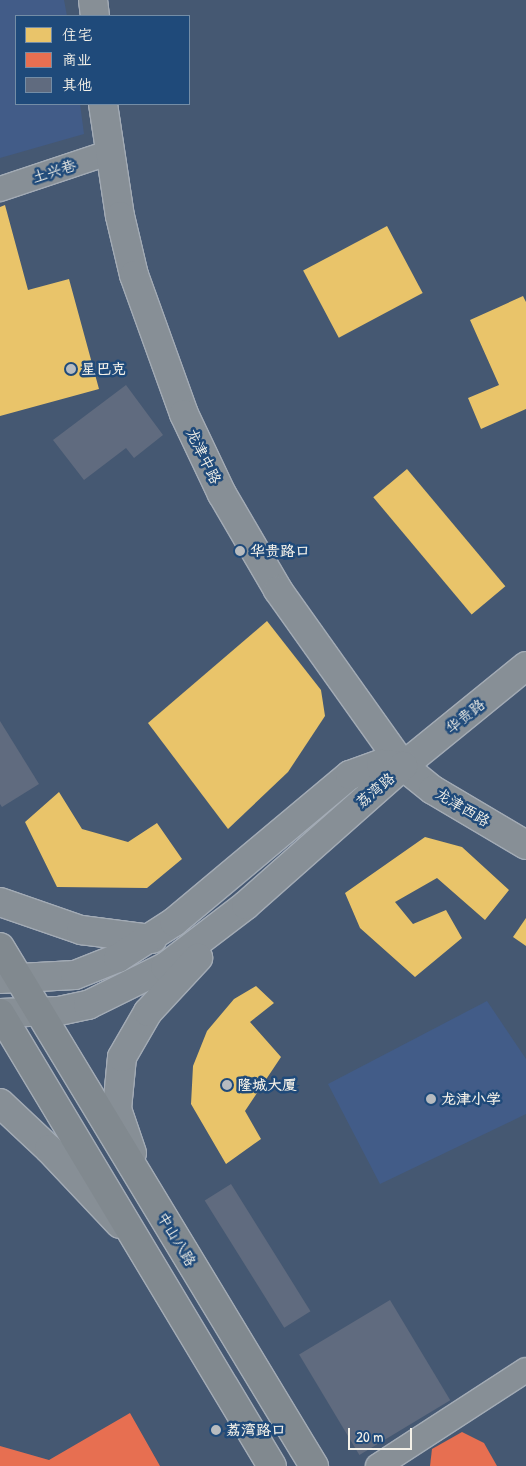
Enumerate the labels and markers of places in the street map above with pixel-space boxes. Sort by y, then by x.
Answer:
place label: 星巴克 [81,360,126,378]
marker: 星巴克 [65,363,77,375]
place label: 华贵路口 [250,542,310,560]
marker: 华贵路口 [234,545,246,557]
place label: 隆城大厦 [237,1076,297,1094]
marker: 隆城大厦 [221,1079,233,1091]
place label: 龙津小学 [441,1090,501,1108]
marker: 龙津小学 [425,1093,437,1105]
place label: 荔湾路口 [226,1421,286,1439]
marker: 荔湾路口 [210,1424,222,1436]

